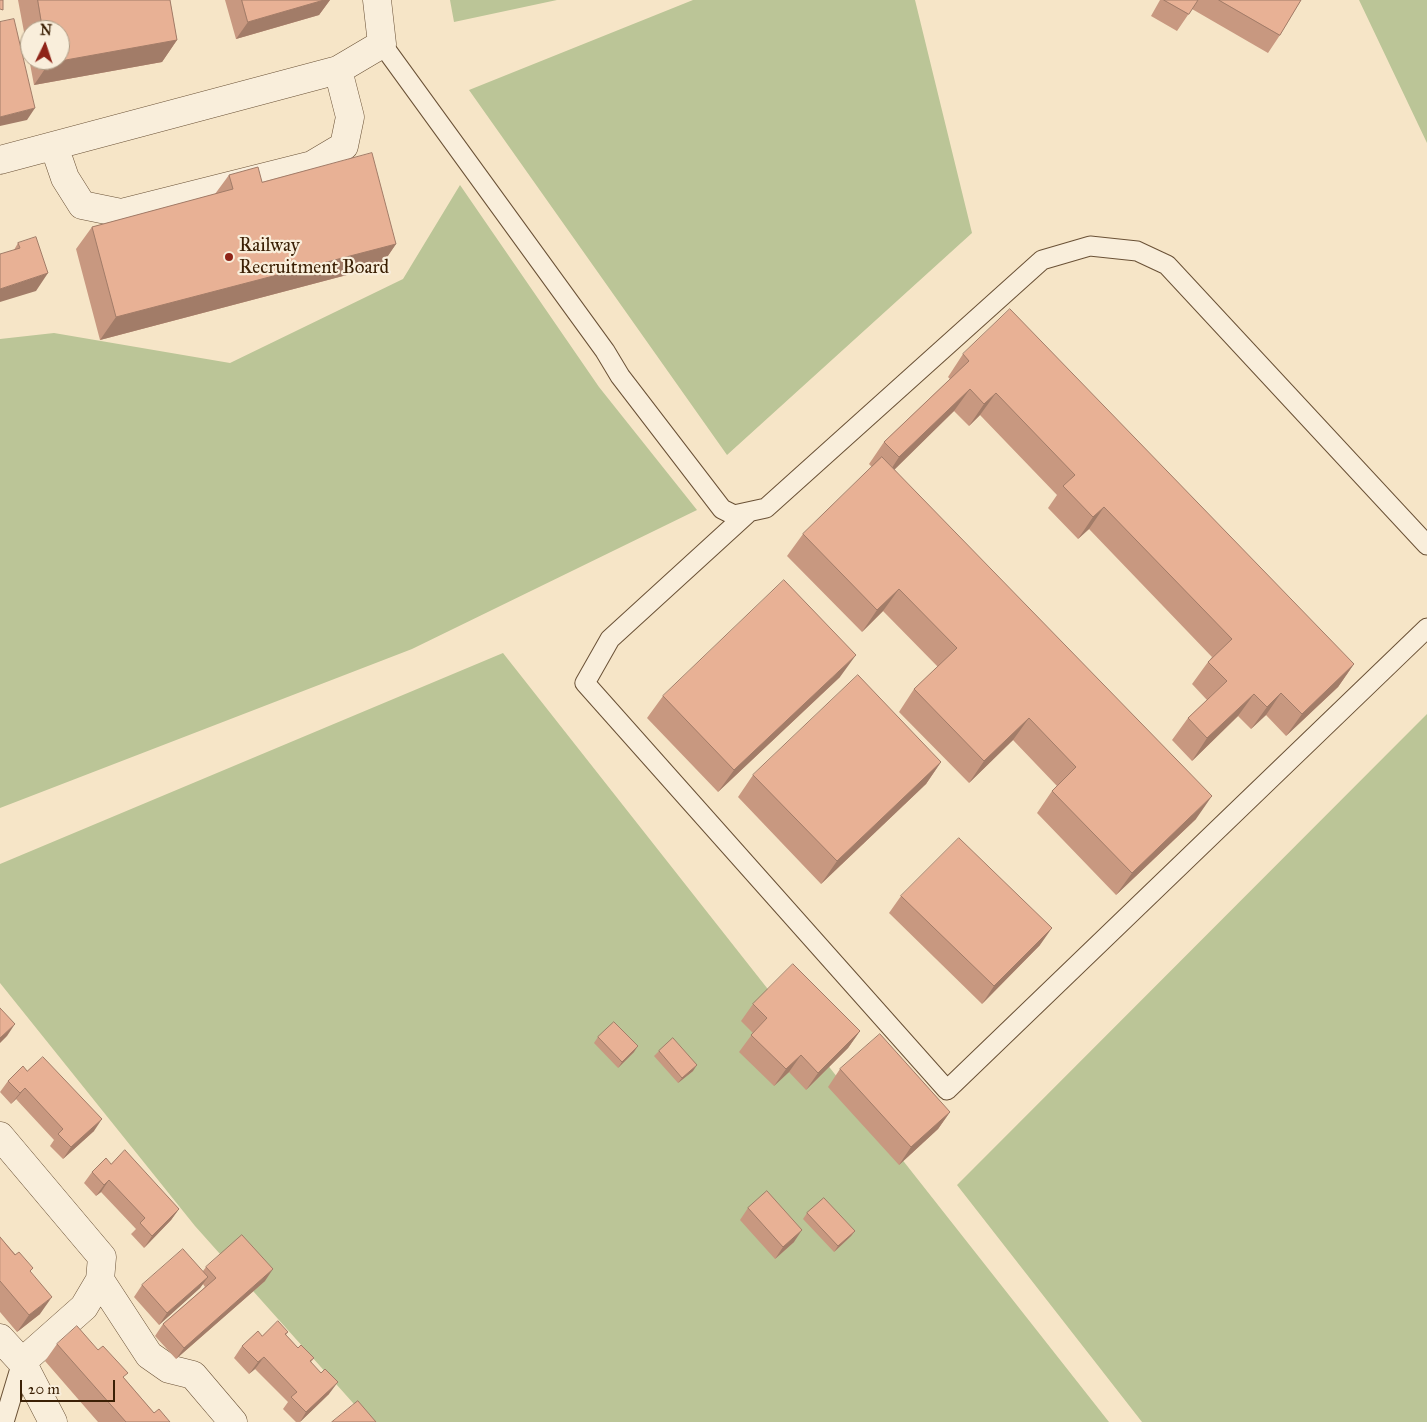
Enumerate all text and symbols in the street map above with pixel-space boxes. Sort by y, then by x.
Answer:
north arrow [20,20,70,70]
text: N [39,22,53,39]
place label: Railway Recruitment Board [239,235,389,279]
marker: Railway Recruitment Board [223,251,235,263]
scale bar [22,1370,118,1402]
text: 20 m [28,1380,60,1398]

